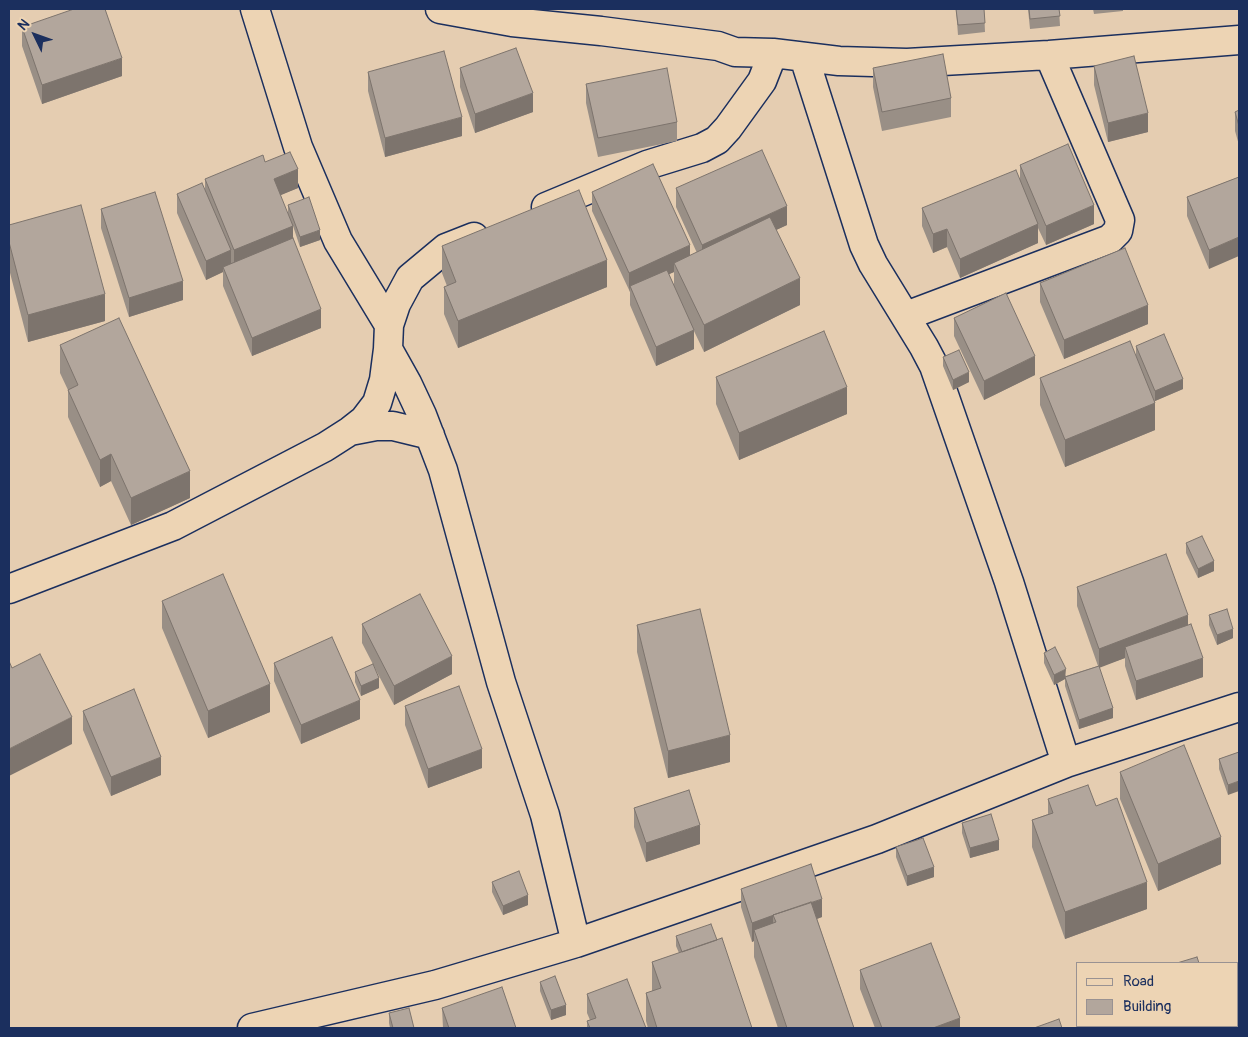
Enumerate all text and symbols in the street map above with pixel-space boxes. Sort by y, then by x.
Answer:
north arrow [10,10,60,60]
text: N [14,15,33,34]
legend [1076,962,1238,1027]
text: Road [1123,972,1154,991]
text: Building [1123,997,1171,1016]

